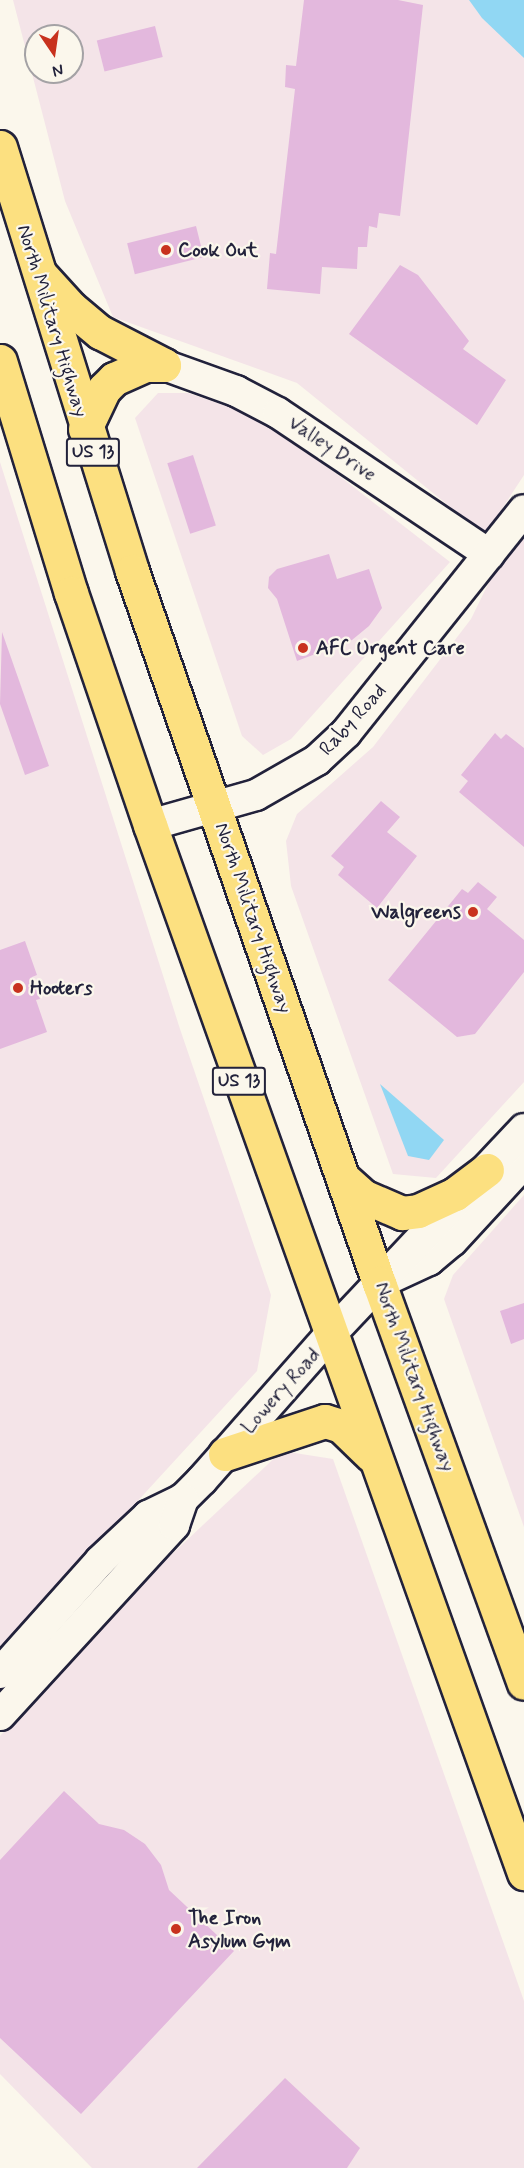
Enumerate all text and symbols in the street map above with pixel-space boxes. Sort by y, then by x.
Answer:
north arrow [24,24,84,84]
text: N [50,59,65,82]
street label: North Military Highway [11,222,93,420]
place label: Cook Out [178,238,256,262]
marker: Cook Out [159,243,173,257]
street label: Valley Drive [284,411,380,487]
road number: US 13 [64,437,122,467]
place label: AFC Urgent Care [316,636,471,660]
marker: AFC Urgent Care [294,639,312,657]
street label: Raby Road [315,679,391,761]
street label: North Military Highway [209,820,297,1016]
place label: Walgreens [371,900,461,924]
marker: Walgreens [466,905,480,919]
place label: Hooters [30,976,92,1000]
marker: Hooters [11,981,25,995]
road number: US 13 [210,1066,268,1096]
street label: North Military Highway [369,1279,459,1475]
street label: Lowery Road [236,1343,326,1439]
place label: The Iron Asylum Gym [188,1906,297,1953]
marker: The Iron Asylum Gym [169,1922,183,1936]

